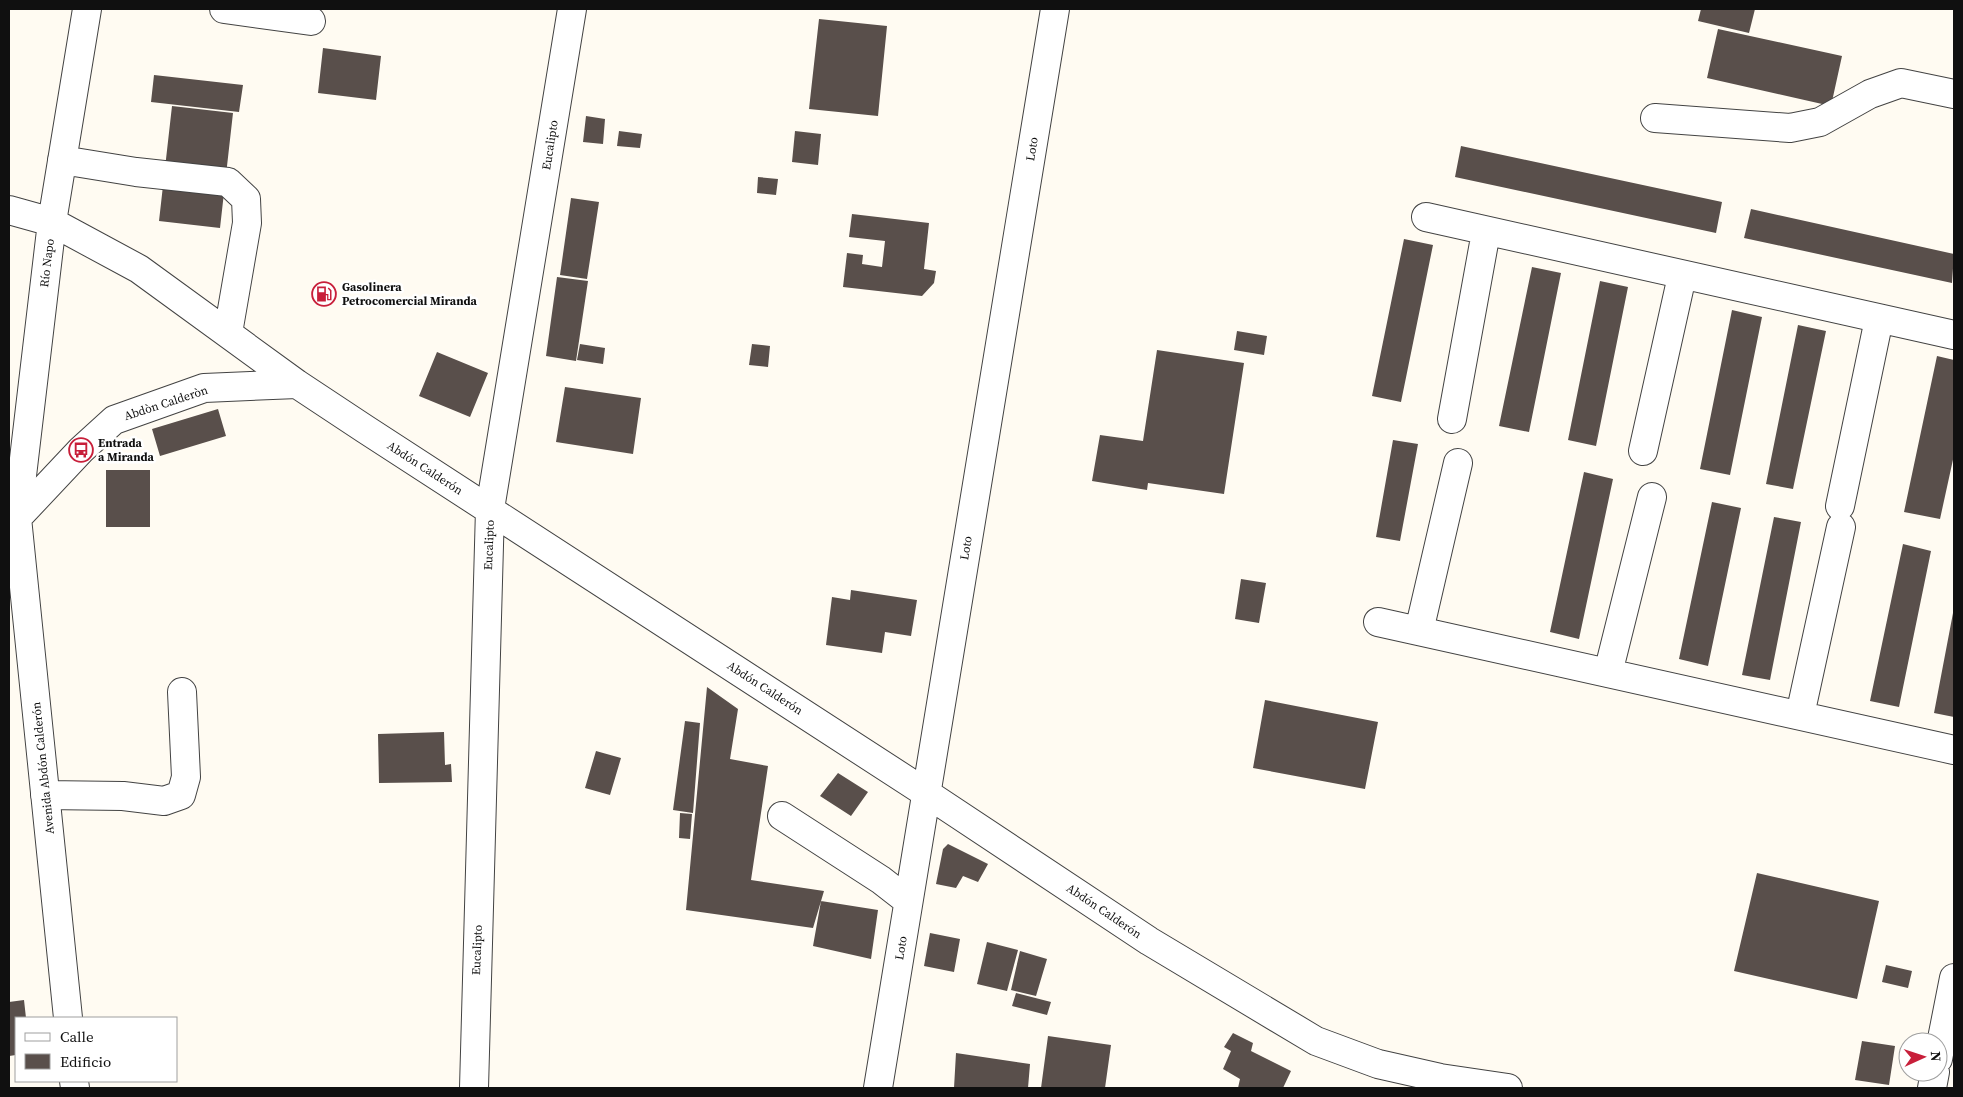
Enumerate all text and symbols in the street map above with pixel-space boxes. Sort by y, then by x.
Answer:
street label: Eucalipto [538,118,562,171]
street label: Loto [1022,135,1042,162]
street label: Río Napo [36,237,58,288]
place label: Gasolinera Petrocomercial Miranda [342,279,478,309]
fuel station icon: Gasolinera Petrocomercial Miranda [311,281,337,307]
street label: Abdòn Calderòn [122,382,210,424]
place label: Entrada a Miranda [98,435,155,465]
bus stop icon: Entrada a Miranda [68,437,94,463]
street label: Abdón Calderón [384,438,466,498]
street label: Eucalipto [480,519,498,570]
street label: Loto [956,534,976,561]
street label: Abdón Calderón [724,658,806,718]
street label: Avenida Abdón Calderón [28,701,58,835]
street label: Abdón Calderón [1063,880,1145,942]
street label: Eucalipto [468,924,486,975]
street label: Loto [891,934,911,961]
legend [15,1017,178,1082]
text: Calle [60,1026,94,1047]
north arrow [1898,1032,1948,1082]
text: Edificio [60,1051,111,1072]
text: N [1926,1051,1946,1062]

